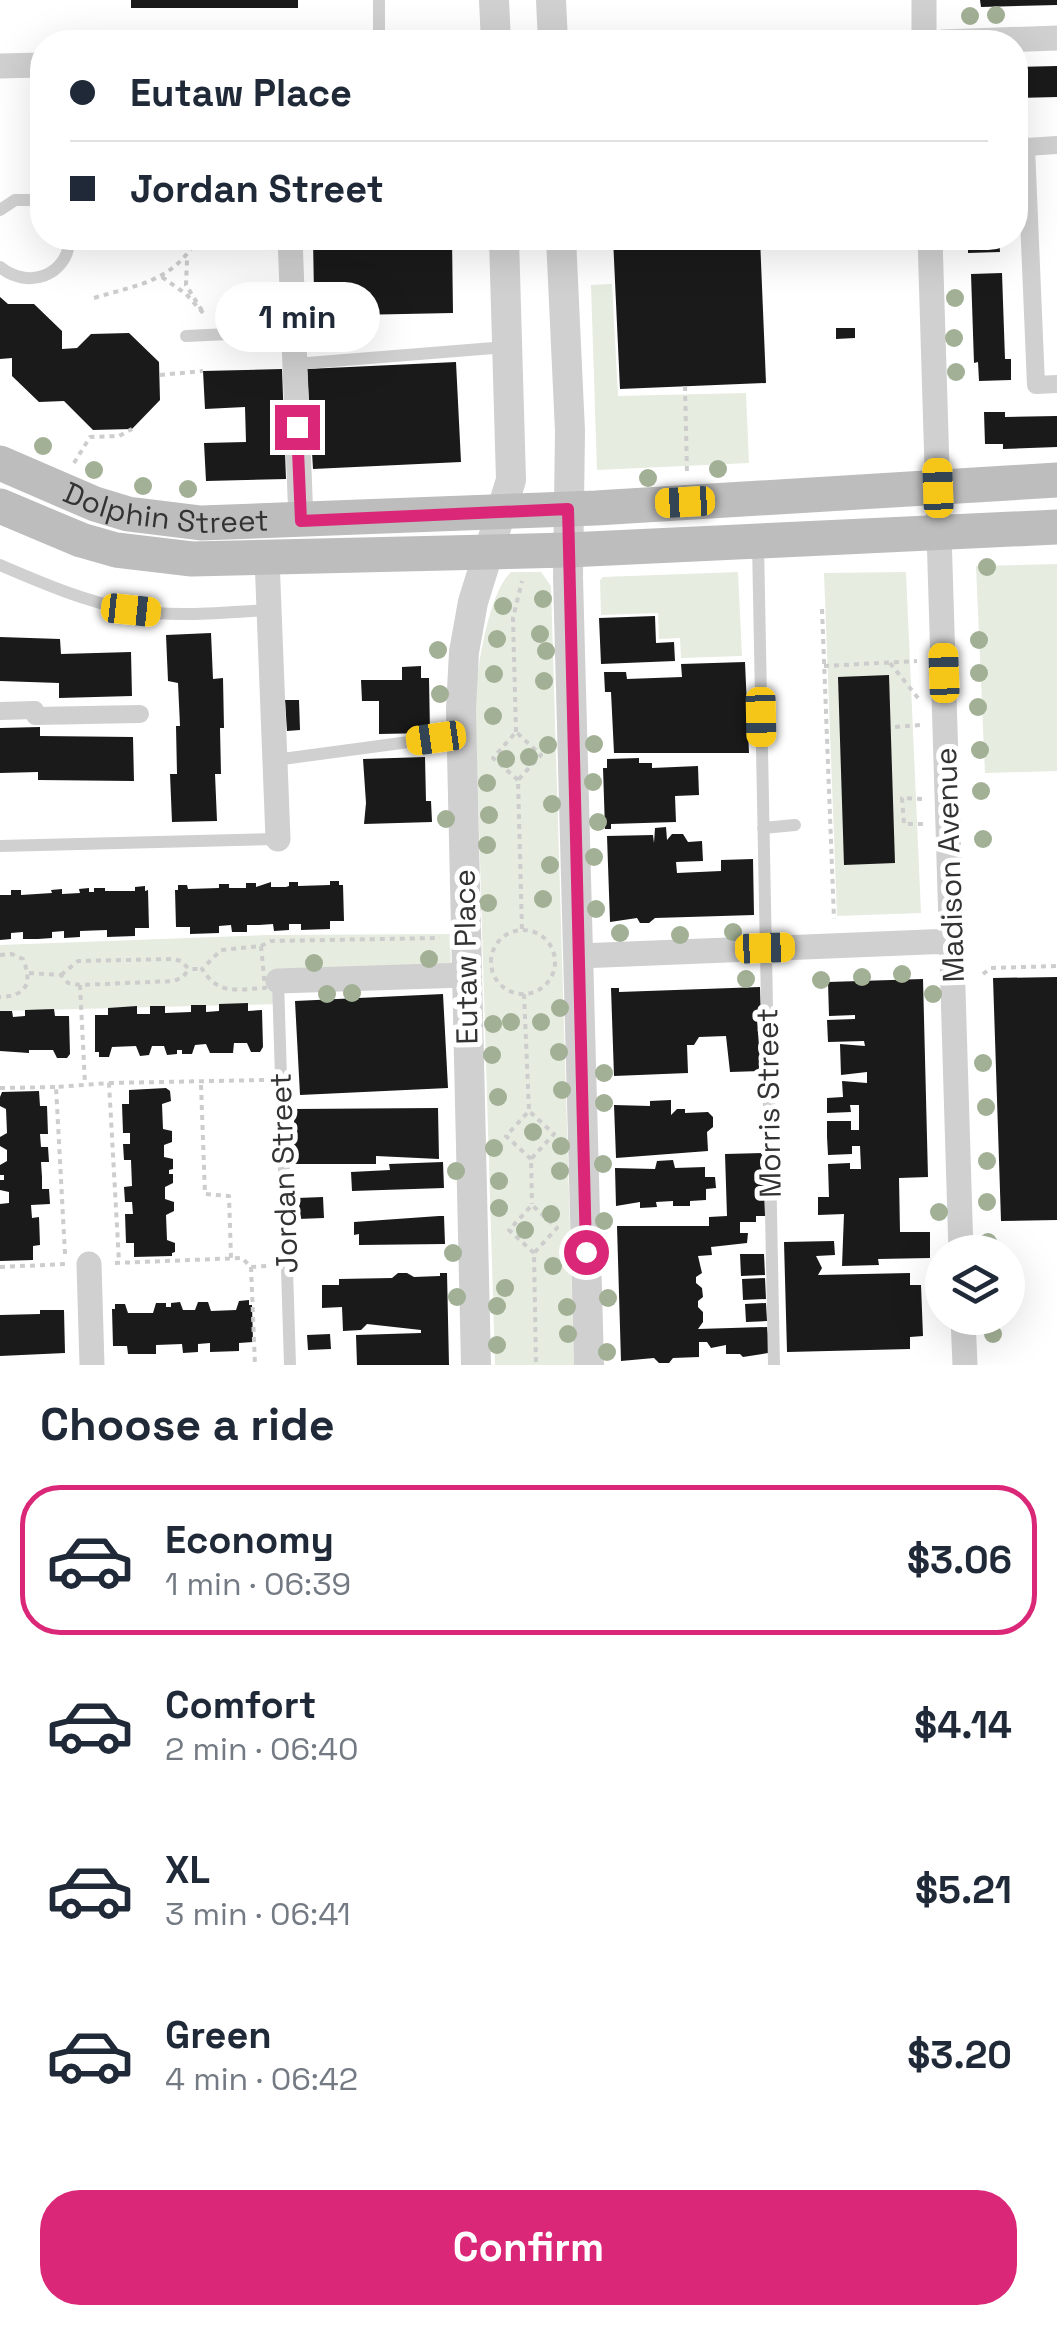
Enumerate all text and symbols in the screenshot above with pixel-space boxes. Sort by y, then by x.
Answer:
text: Eutaw Place [130,69,352,117]
text: Jordan Street [130,165,384,213]
callout: 1 min [214,282,380,352]
text: 1 min [258,297,337,337]
route end [275,405,320,450]
car [922,457,954,519]
street label: Dolphin Street [57,473,270,542]
car [654,485,716,519]
car [100,592,162,628]
car [928,642,960,704]
car [745,687,777,747]
car [404,719,468,757]
street label: Madison Avenue [926,747,973,983]
street label: Eutaw Place [444,869,487,1045]
car [734,932,796,964]
street label: Morris Street [747,1008,790,1198]
street label: Jordan Street [261,1072,306,1274]
route start [564,1230,609,1275]
map controls [925,1235,1025,1335]
button: layers [925,1235,1025,1335]
text: Choose a ride [40,1396,335,1453]
icon: car [45,1515,135,1605]
text: Economy [165,1516,334,1564]
text: $3.06 [907,1536,1012,1584]
text: 1 min · 06:39 [165,1564,351,1604]
icon: car [45,1680,135,1770]
text: Comfort [165,1681,316,1729]
text: $4.14 [914,1701,1012,1749]
text: 2 min · 06:40 [165,1729,359,1769]
icon: car [45,1845,135,1935]
text: XL [165,1846,210,1894]
text: $5.21 [915,1866,1012,1914]
text: 3 min · 06:41 [165,1894,351,1934]
icon: car [45,2010,135,2100]
text: Green [165,2011,272,2059]
text: $3.20 [907,2031,1012,2079]
text: 4 min · 06:42 [165,2059,358,2099]
button: Confirm [40,2190,1017,2305]

